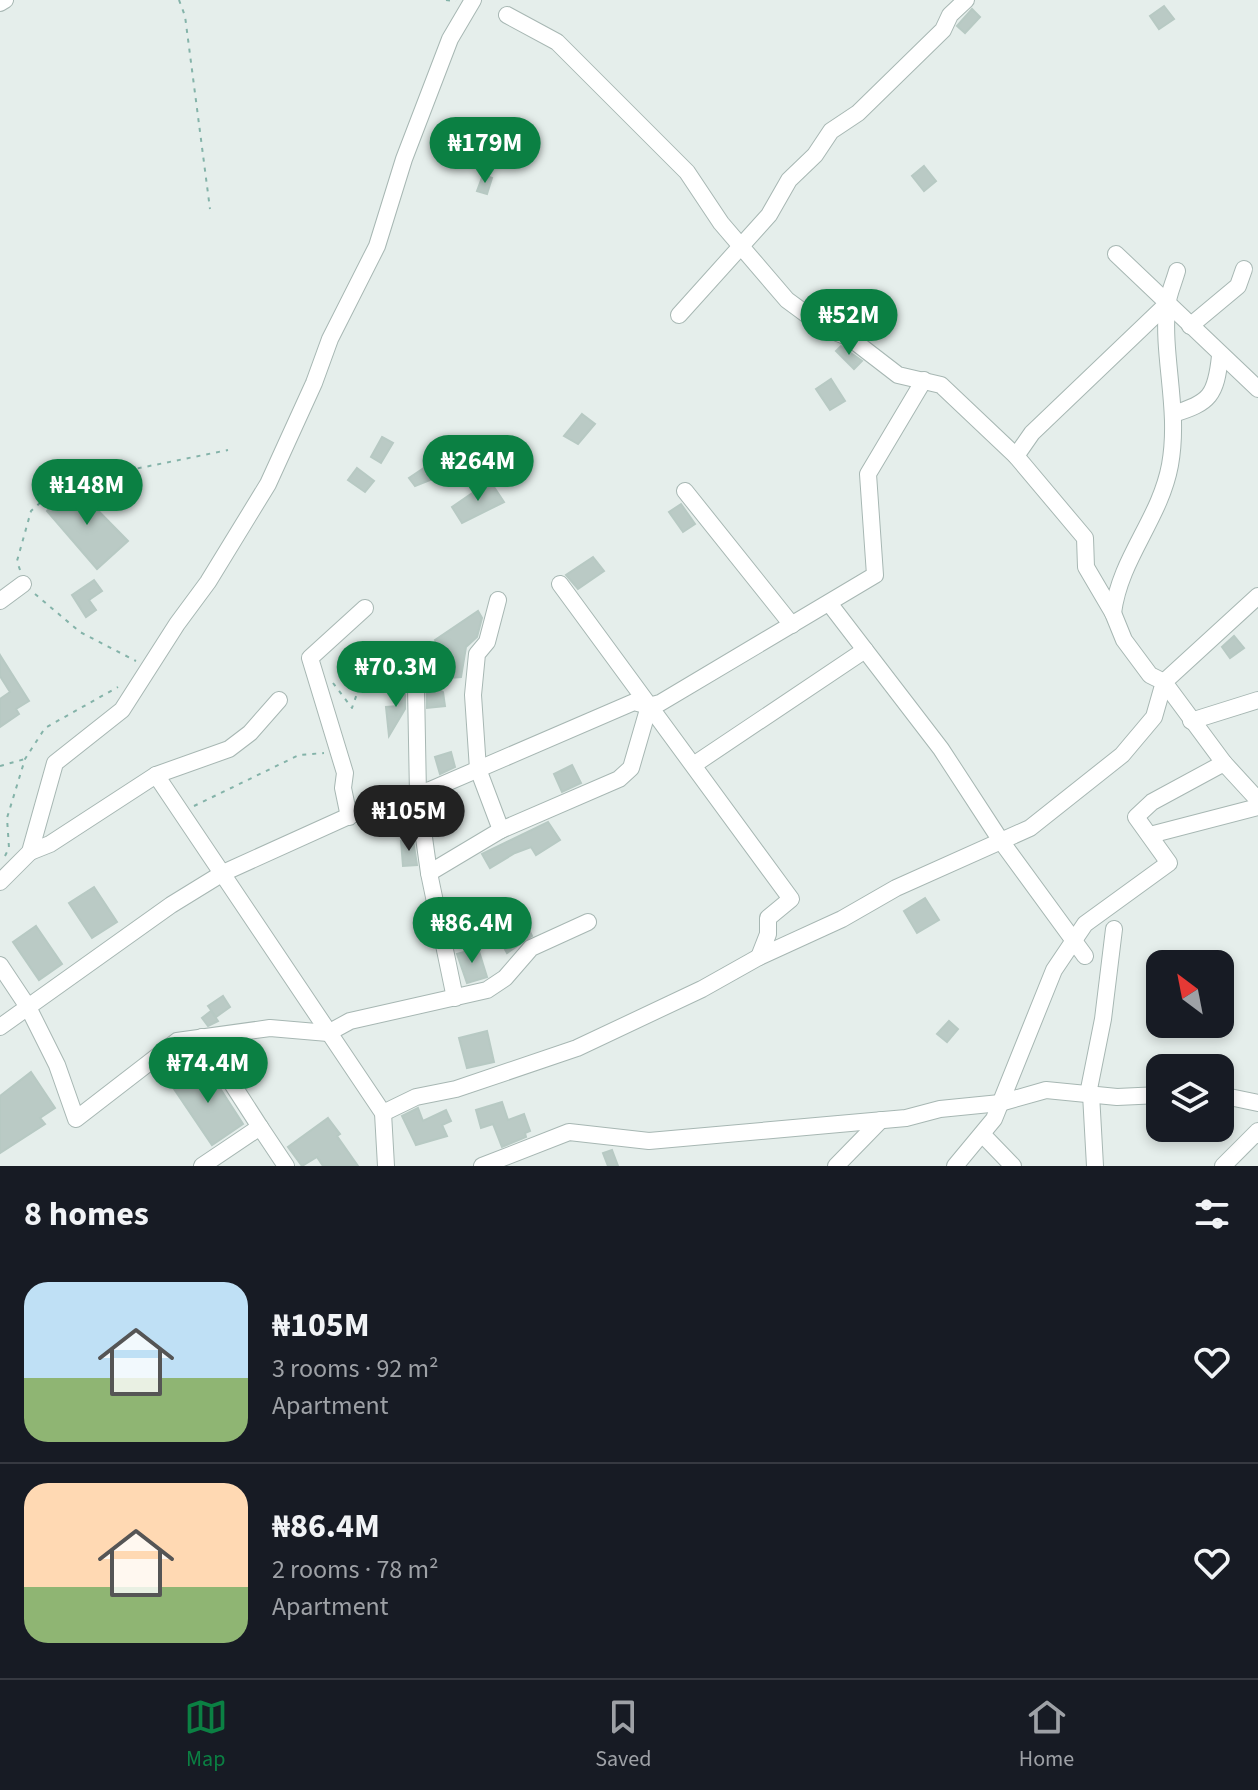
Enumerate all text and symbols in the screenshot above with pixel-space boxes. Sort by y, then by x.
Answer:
pin: ₦179M [429,117,541,185]
text: ₦179M [448,124,522,161]
pin: ₦52M [802,289,896,357]
text: ₦52M [819,296,880,333]
pin: ₦264M [422,435,534,503]
text: ₦264M [441,442,515,479]
pin: ₦148M [31,459,143,527]
text: ₦148M [50,466,124,503]
pin: ₦70.3M [331,641,461,709]
text: ₦70.3M [355,648,437,685]
pin: ₦105M [353,785,465,853]
text: ₦105M [372,792,446,829]
pin: ₦86.4M [407,897,537,965]
text: ₦86.4M [431,904,513,941]
north arrow [1146,950,1234,1038]
map controls [1146,950,1234,1142]
pin: ₦74.4M [143,1037,273,1105]
text: ₦74.4M [167,1044,249,1081]
button: layers [1146,1054,1234,1142]
text: 8 homes [24,1190,149,1239]
icon: filters [1190,1192,1234,1236]
text: ₦105M [272,1301,370,1350]
icon: home [88,1314,184,1410]
icon: heart [1190,1340,1234,1384]
text: 3 rooms · 92 m² [272,1350,439,1387]
text: Apartment [272,1387,389,1424]
text: ₦86.4M [272,1502,380,1551]
icon: home [88,1515,184,1611]
icon: heart [1190,1541,1234,1585]
text: 2 rooms · 78 m² [272,1551,439,1588]
text: Apartment [272,1588,389,1625]
tab: Map [184,1695,228,1775]
tab: Saved [595,1695,651,1775]
tab: Home [1019,1695,1074,1775]

